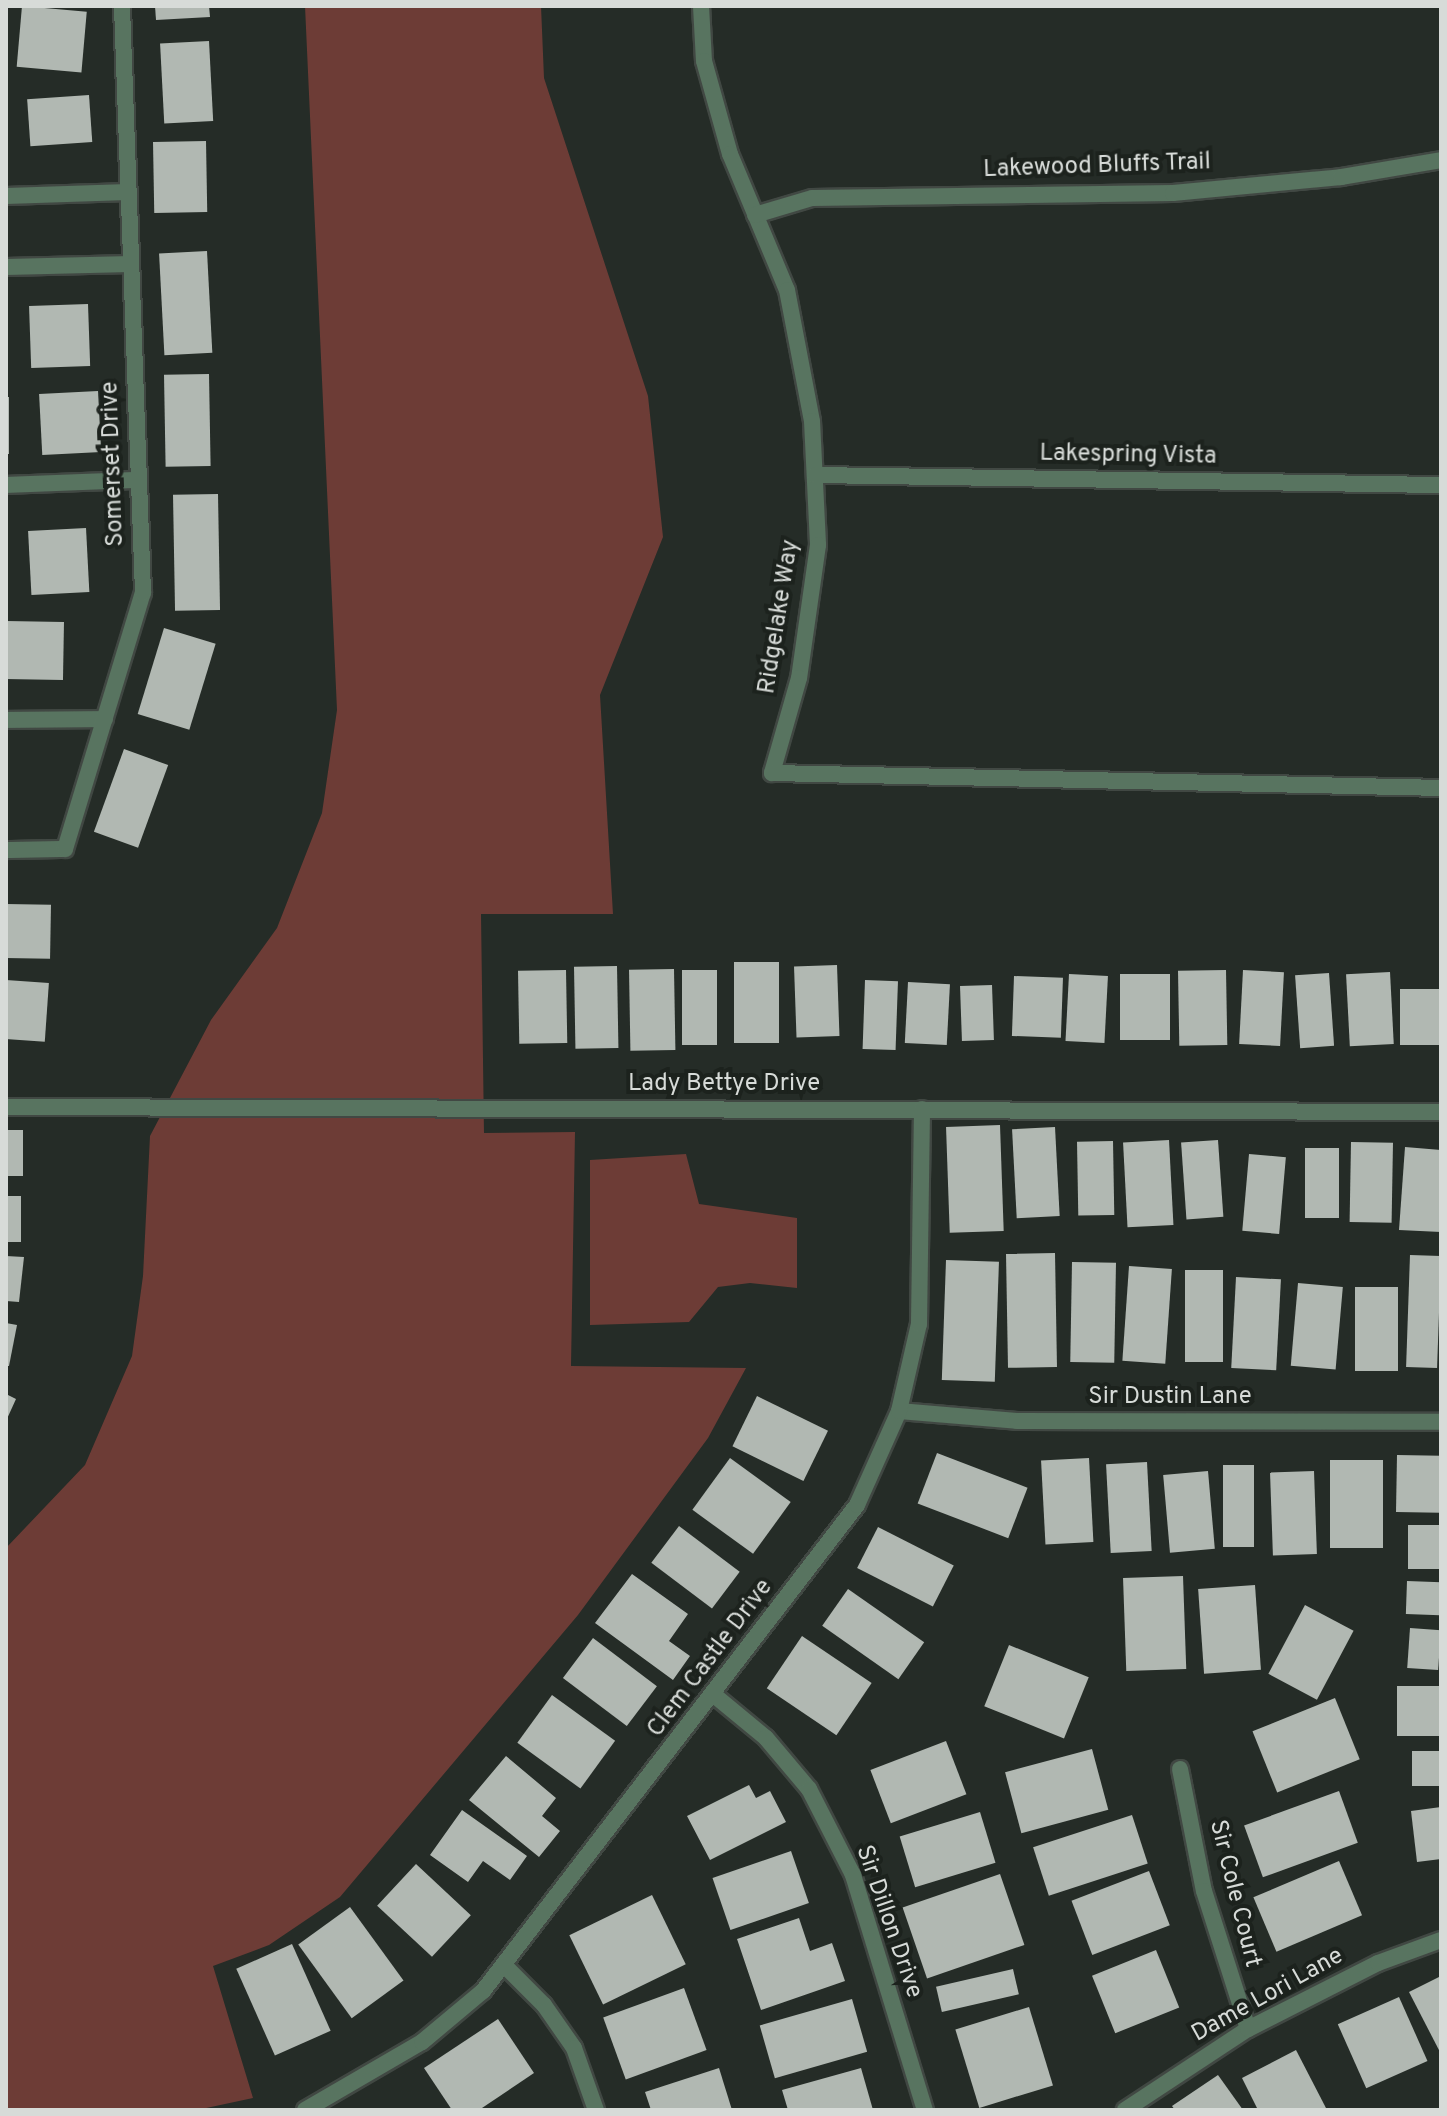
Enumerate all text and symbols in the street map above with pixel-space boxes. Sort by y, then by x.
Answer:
street label: Lakewood Bluffs Trail [982,149,1212,185]
street label: Somerset Drive [97,381,131,547]
street label: Lakespring Vista [1039,440,1217,472]
street label: Ridgelake Way [754,538,806,696]
street label: Lady Bettye Drive [628,1071,820,1099]
street label: Sir Dustin Lane [1088,1384,1252,1412]
street label: Clem Castle Drive [642,1574,780,1744]
street label: Sir Cole Court [1202,1817,1266,1971]
street label: Sir Dillon Drive [848,1842,928,2002]
street label: Dame Lori Lane [1187,1942,1349,2050]

